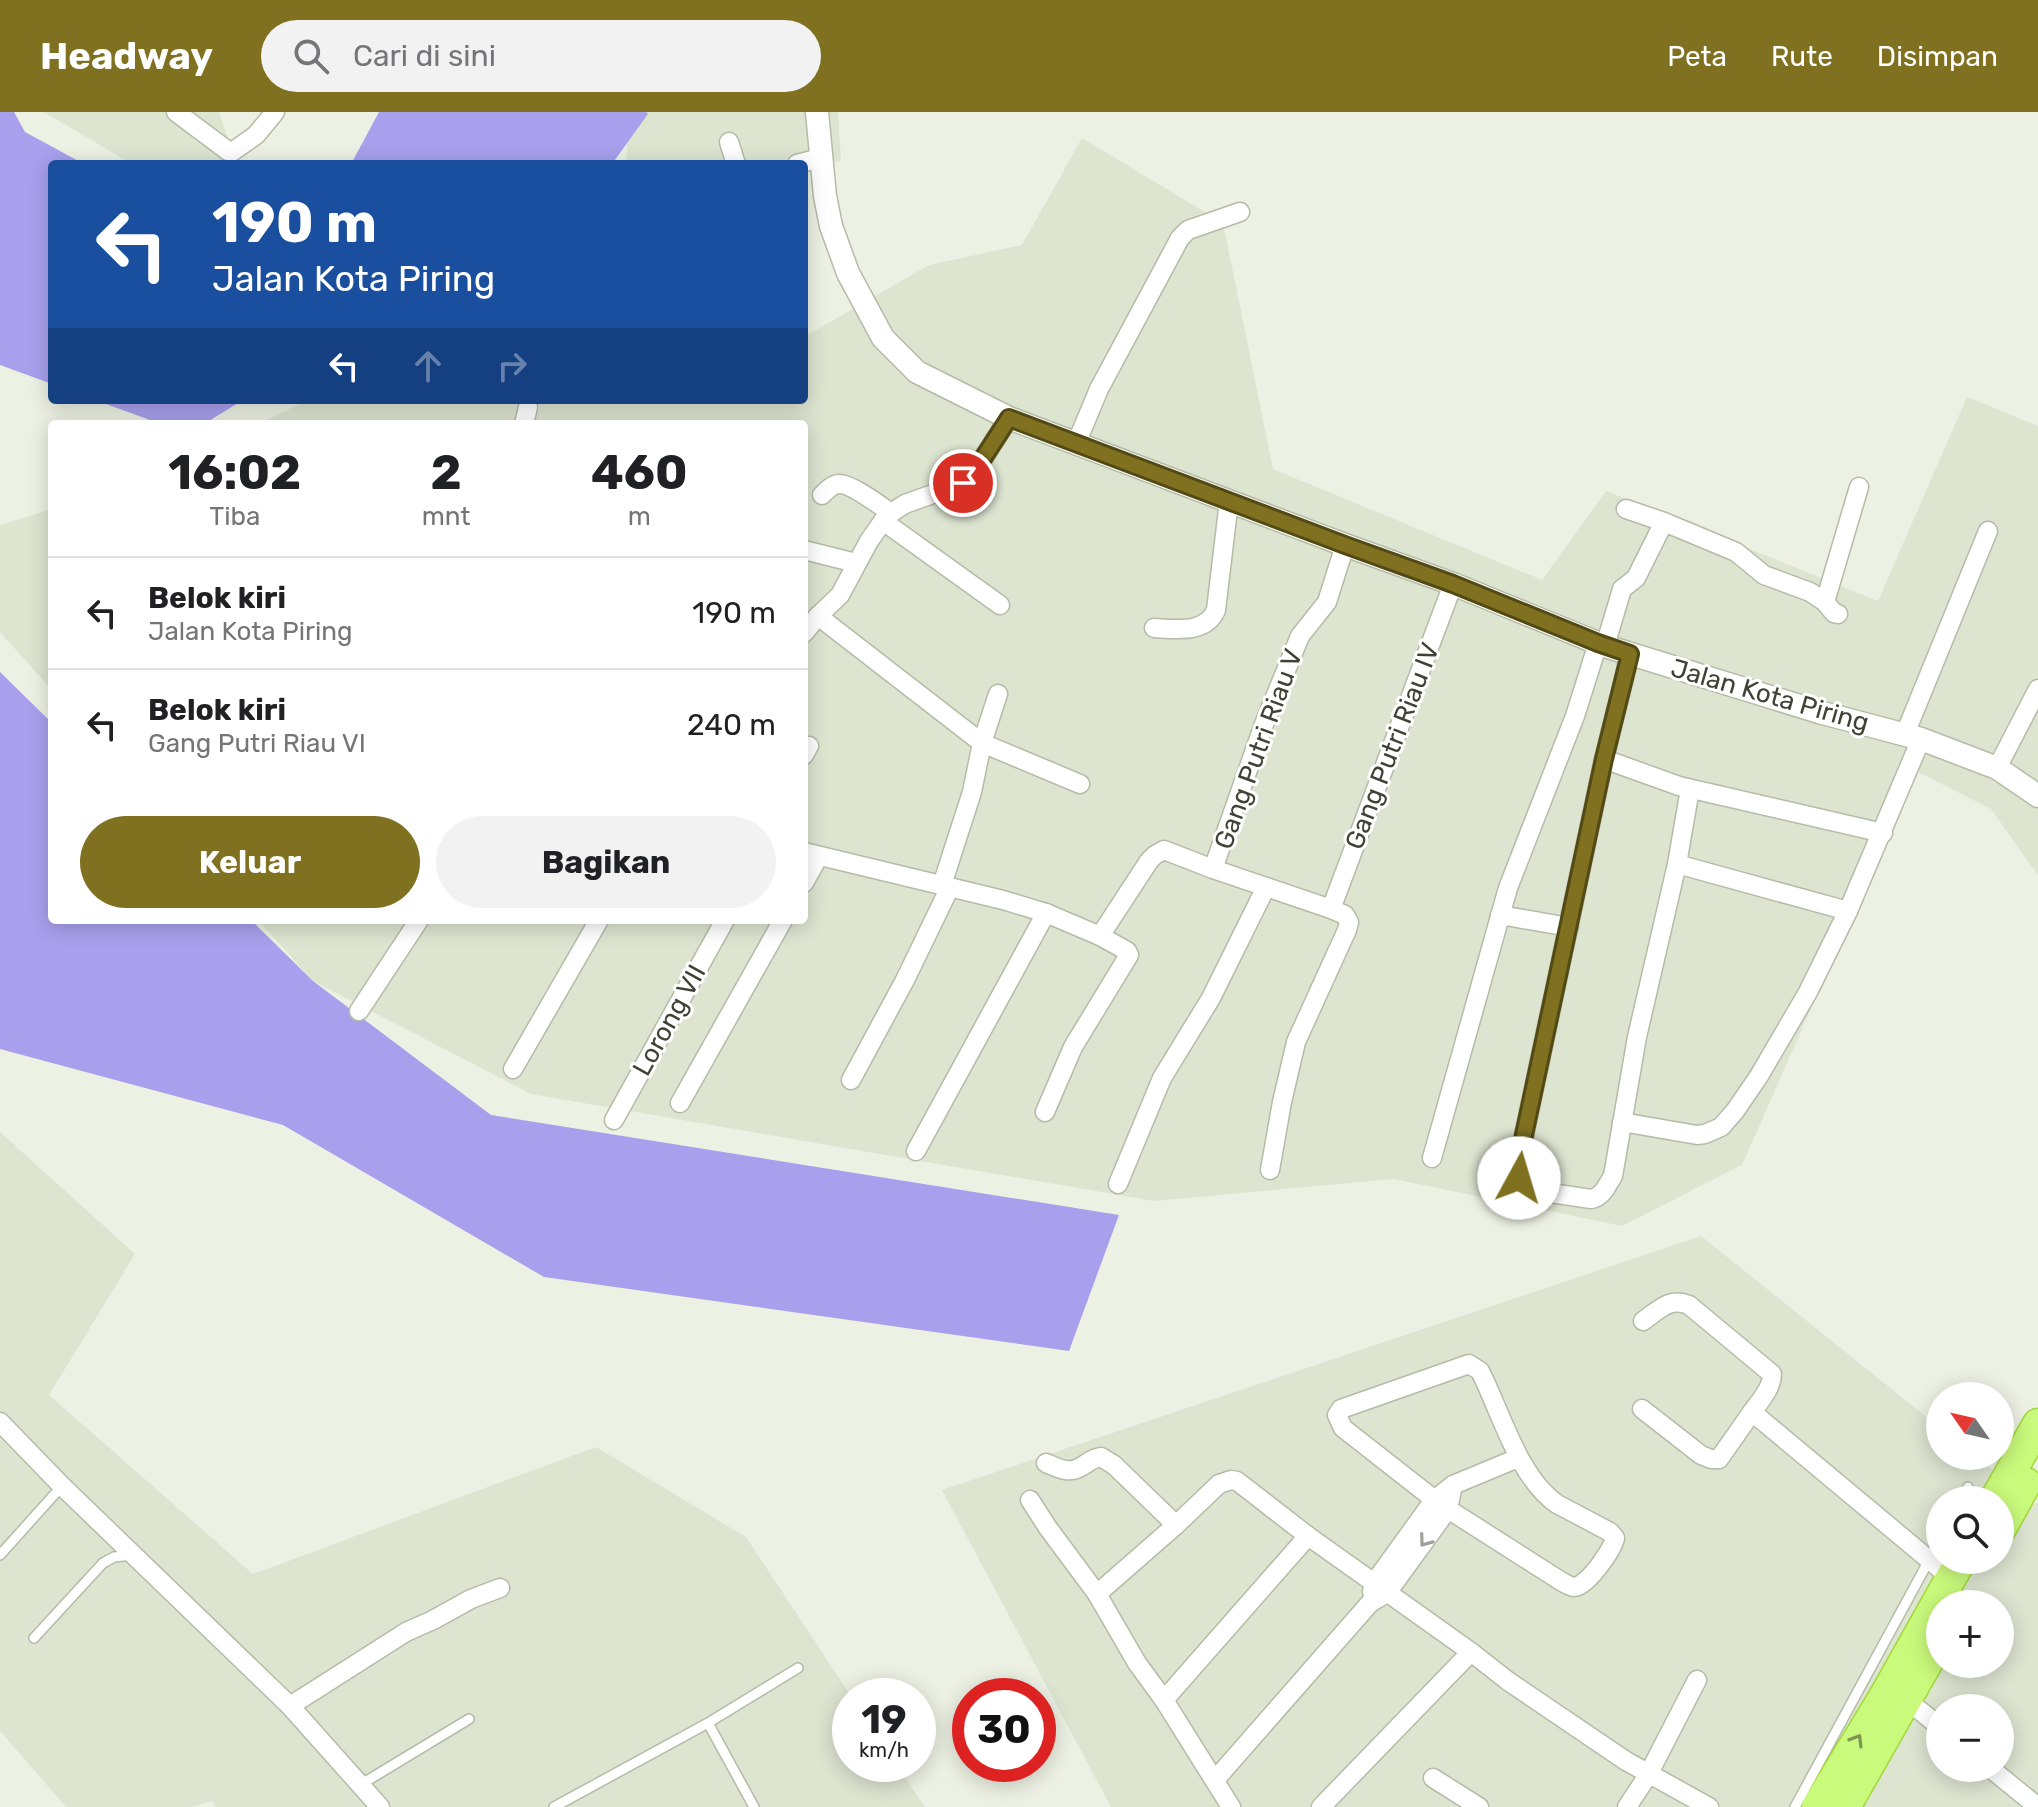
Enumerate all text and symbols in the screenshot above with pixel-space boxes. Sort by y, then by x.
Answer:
search box [261,20,821,92]
text: Headway [40,33,213,79]
icon: search [289,34,333,78]
text: Cari di sini [353,38,496,74]
text: Peta [1667,40,1727,73]
text: Rute [1771,40,1833,73]
text: Disimpan [1877,40,1998,73]
text: 190 m [212,190,377,256]
icon: left [80,192,184,296]
text: Jalan Kota Piring [212,257,495,300]
icon: left [322,344,366,388]
icon: ahead [406,344,450,388]
icon: right [490,344,534,388]
text: 16:02 [168,444,301,501]
text: 2 [431,444,462,501]
text: 460 [591,444,688,501]
pin [929,449,997,517]
icon: arrive [941,461,985,505]
text: Tiba [209,501,260,532]
text: mnt [422,501,471,532]
text: m [628,501,651,532]
text: Belok kiri [148,580,286,616]
icon: left [80,591,124,635]
text: 190 m [692,595,776,631]
text: Jalan Kota Piring [148,616,353,647]
street label: Gang Putri Riau IV [1339,639,1446,854]
street label: Gang Putri Riau V [1208,645,1309,854]
street label: Jalan Kota Piring [1667,652,1872,739]
text: Belok kiri [148,692,286,728]
icon: left [80,703,124,747]
text: 240 m [687,707,776,743]
text: Gang Putri Riau VI [148,728,366,759]
button: Keluar [80,816,420,908]
button: Bagikan [436,816,776,908]
street label: Lorong VII [626,959,713,1081]
position arrow [1477,1136,1561,1220]
north arrow [1926,1382,2014,1470]
map controls [1926,1382,2014,1782]
button: search [1926,1486,2014,1574]
one-way arrow [1420,1532,1434,1547]
button: + [1926,1590,2014,1678]
speed limit sign: 30 [952,1678,1056,1782]
button: − [1926,1694,2014,1782]
text: 19 [861,1696,907,1743]
one-way arrow [1848,1734,1863,1749]
text: km/h [859,1738,909,1762]

